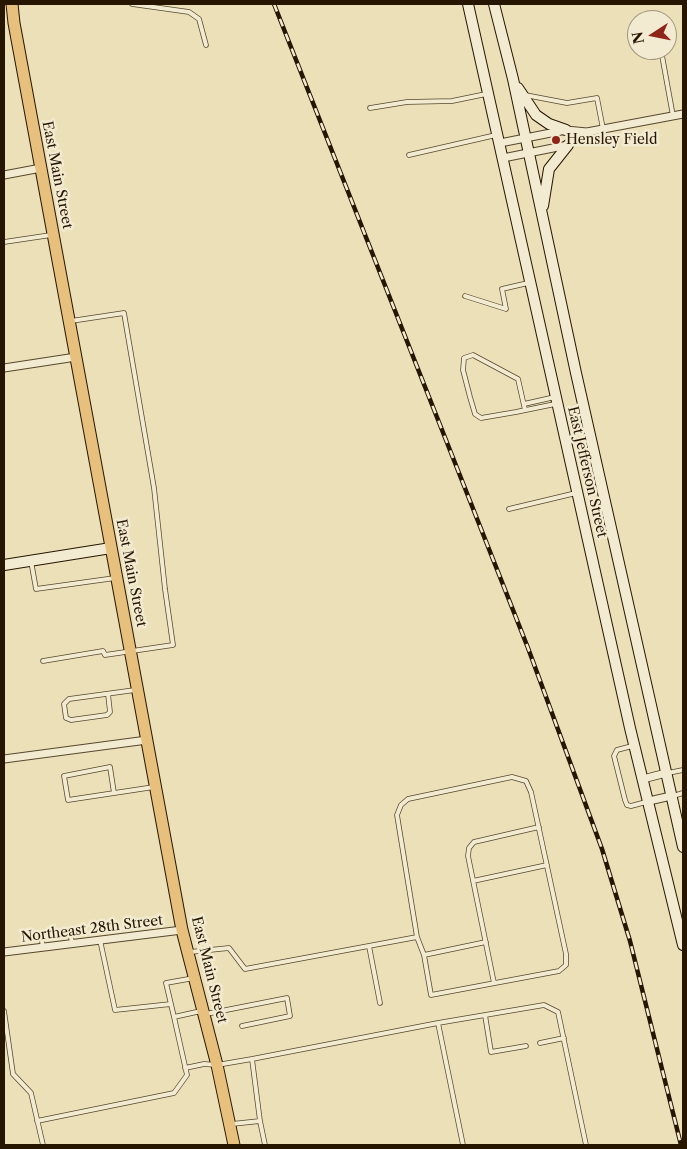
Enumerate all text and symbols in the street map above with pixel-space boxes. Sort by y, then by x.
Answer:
north arrow [627,10,677,60]
text: N [628,30,648,45]
street label: East Main Street [38,120,76,230]
place label: Hensley Field [566,132,657,148]
marker: Hensley Field [550,134,562,146]
street label: East Jefferson Street [564,405,610,539]
street label: East Main Street [112,518,150,628]
street label: Northeast 28th Street [20,912,164,946]
street label: East Main Street [188,915,230,1025]

